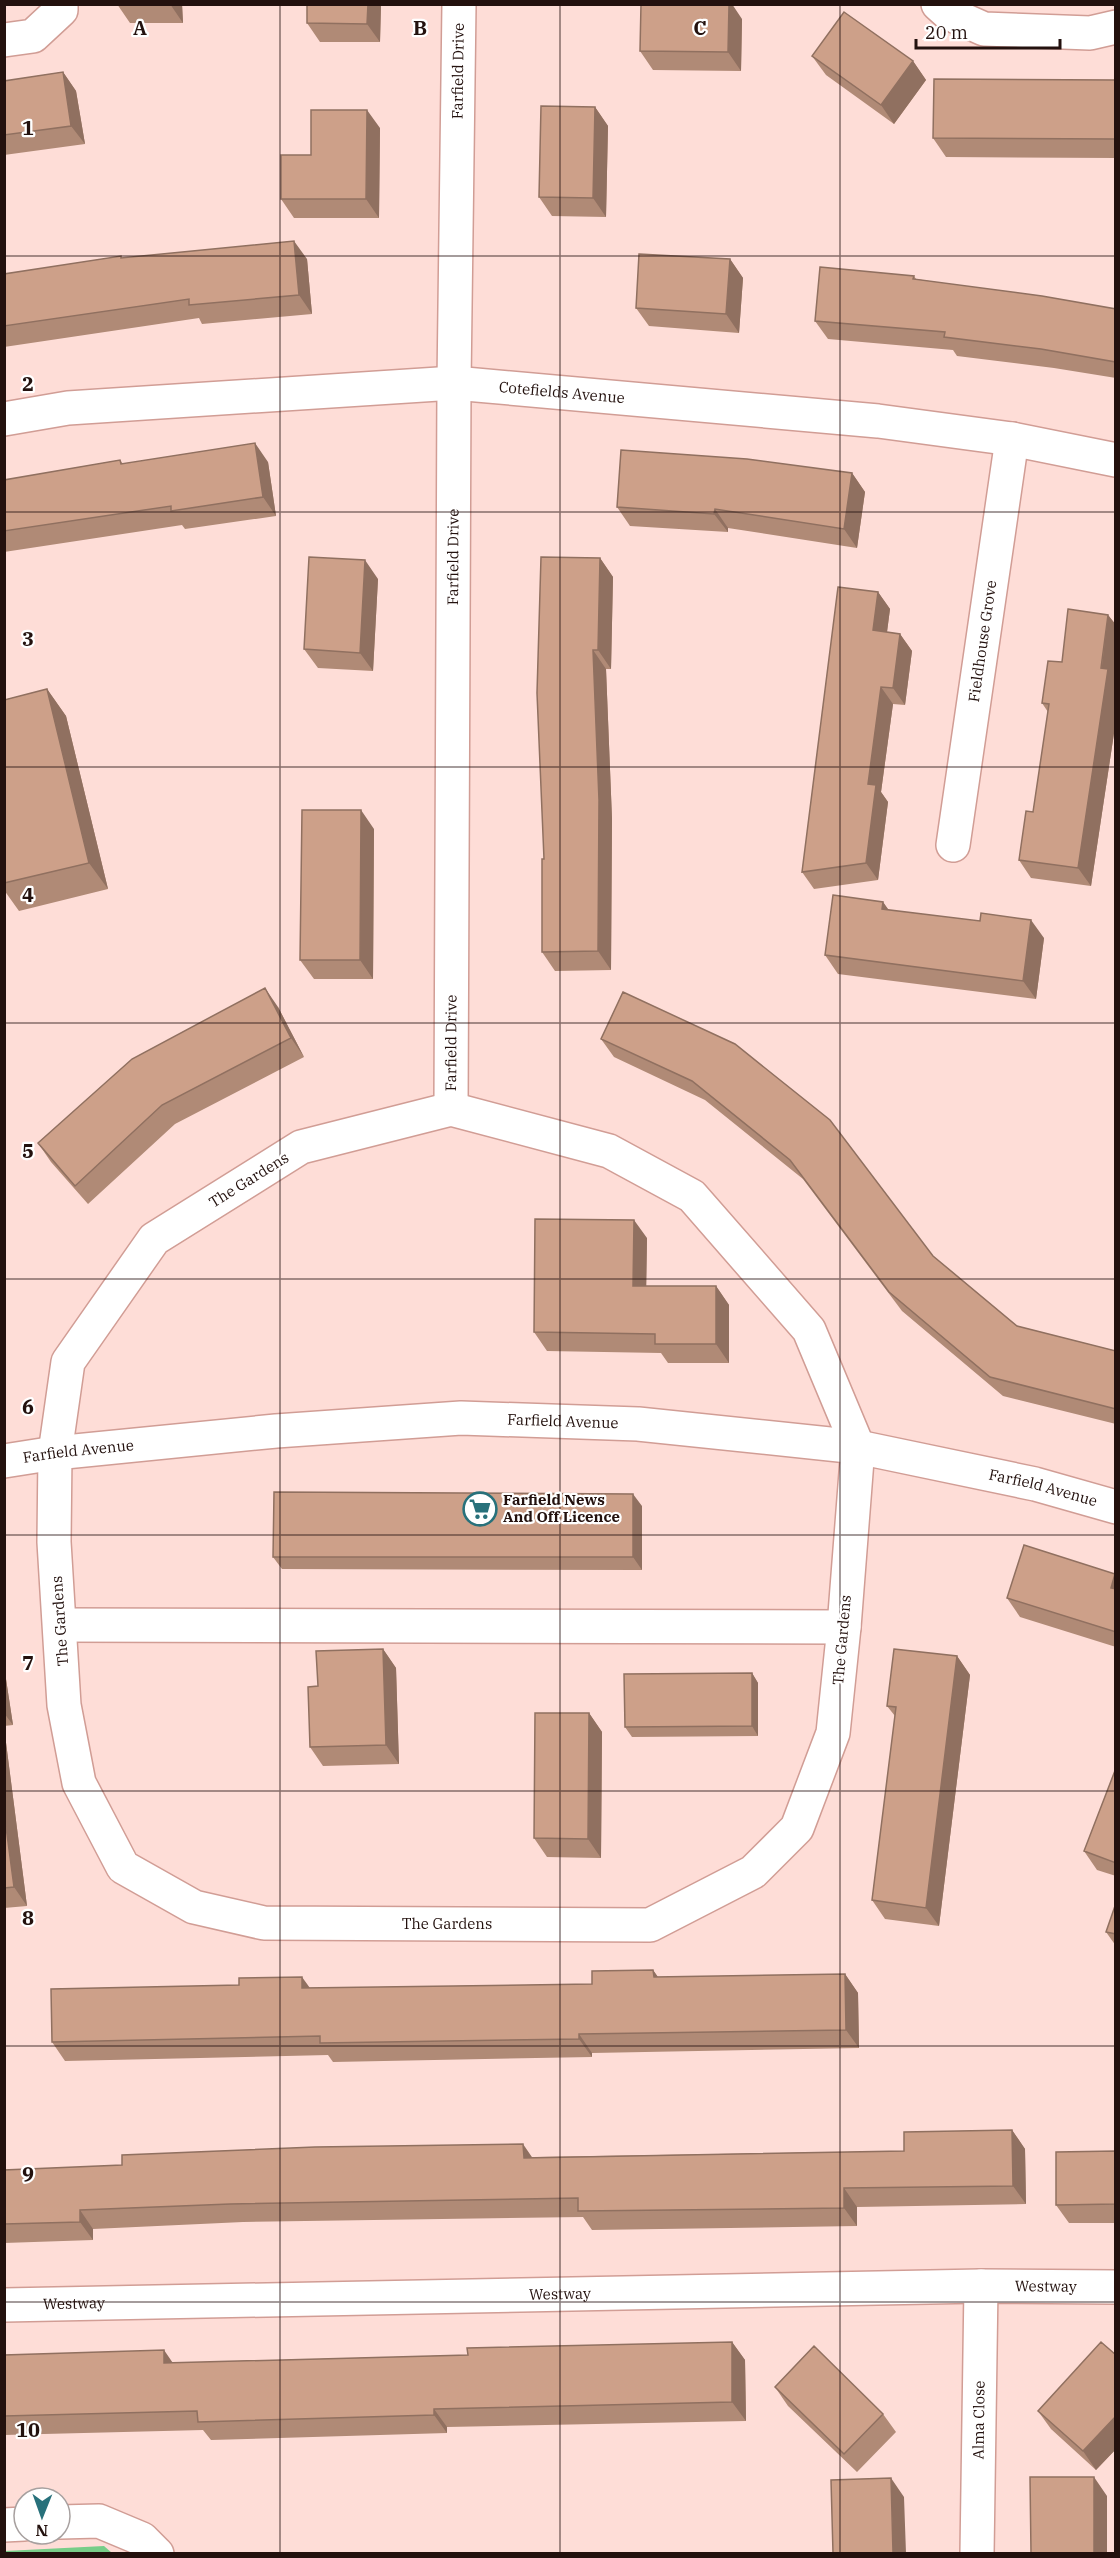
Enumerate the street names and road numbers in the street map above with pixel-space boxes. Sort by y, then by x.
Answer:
street label: Farfield Drive [447,23,468,119]
street label: Cotefields Avenue [498,377,626,407]
street label: Farfield Drive [443,509,462,605]
street label: Fieldhouse Grove [964,579,1000,703]
street label: Farfield Drive [441,995,460,1091]
street label: The Gardens [205,1148,292,1212]
street label: Farfield Avenue [507,1410,619,1432]
street label: Farfield Avenue [22,1435,135,1467]
street label: Farfield Avenue [987,1465,1100,1510]
street label: The Gardens [47,1575,72,1667]
street label: The Gardens [828,1594,855,1686]
street label: The Gardens [402,1914,492,1933]
street label: Westway [1015,2276,1077,2296]
street label: Westway [529,2284,591,2304]
street label: Westway [43,2293,105,2313]
street label: Alma Close [968,2380,989,2460]

